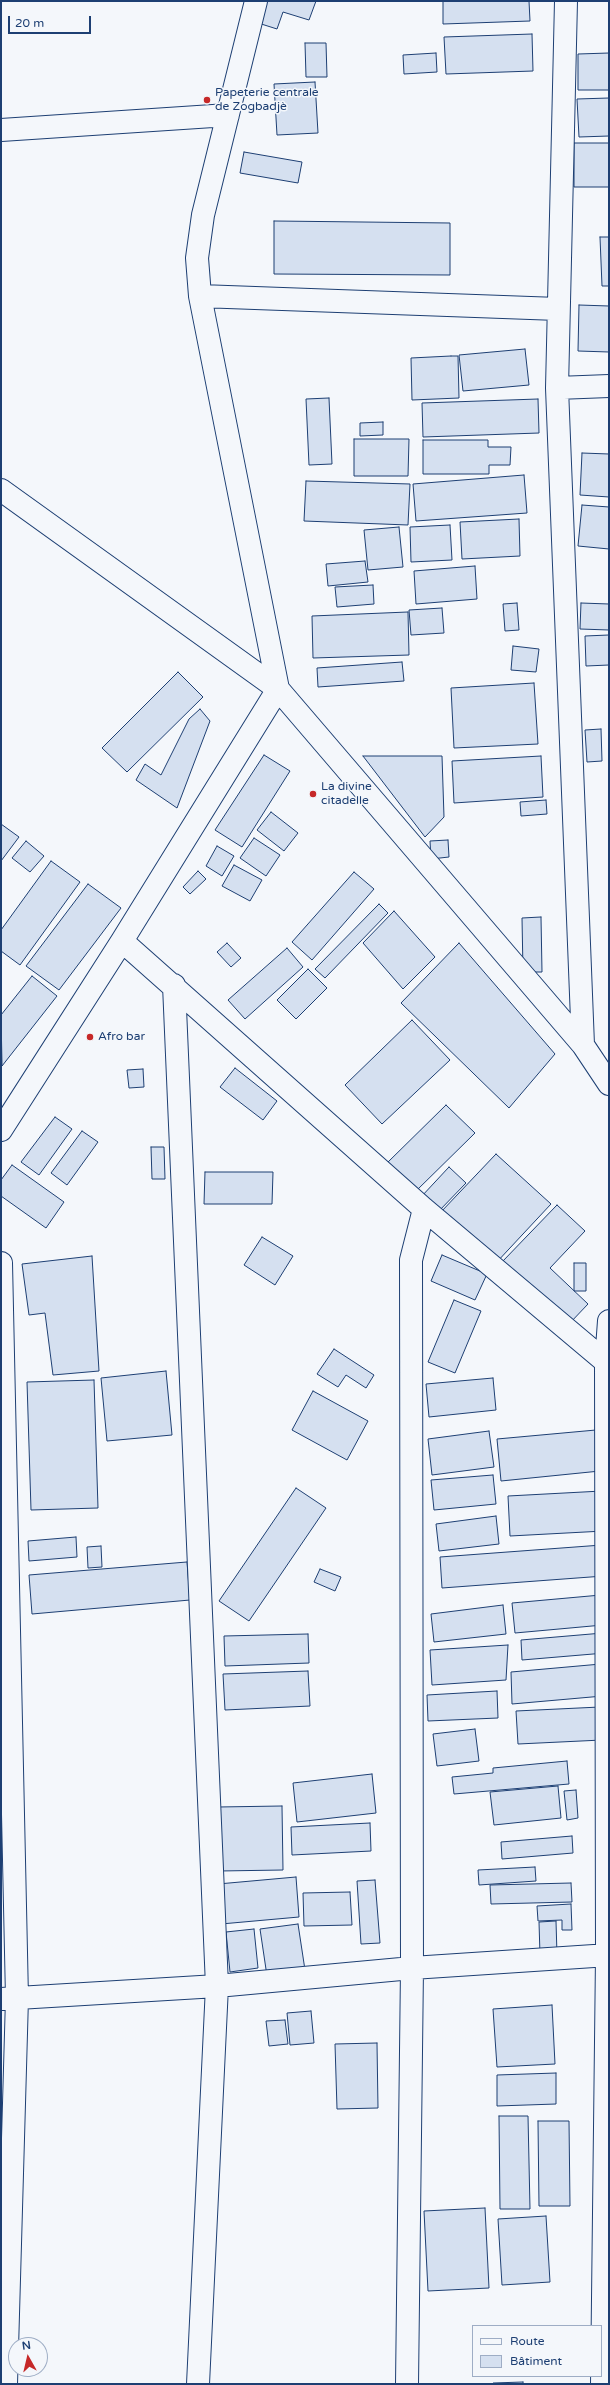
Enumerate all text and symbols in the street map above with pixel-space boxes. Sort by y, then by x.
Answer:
scale bar [10,8,93,34]
text: 20 m [15,16,44,30]
place label: Papeterie centrale de Zogbadjè [215,86,319,114]
marker: Papeterie centrale de Zogbadjè [202,95,212,105]
place label: La divine citadelle [321,780,372,808]
marker: La divine citadelle [308,789,318,799]
place label: Afro bar [98,1030,145,1044]
marker: Afro bar [85,1032,95,1042]
legend [472,2325,602,2377]
text: Route [510,2334,544,2348]
north arrow [8,2337,48,2377]
text: N [21,2339,32,2353]
text: Bâtiment [510,2354,562,2368]

